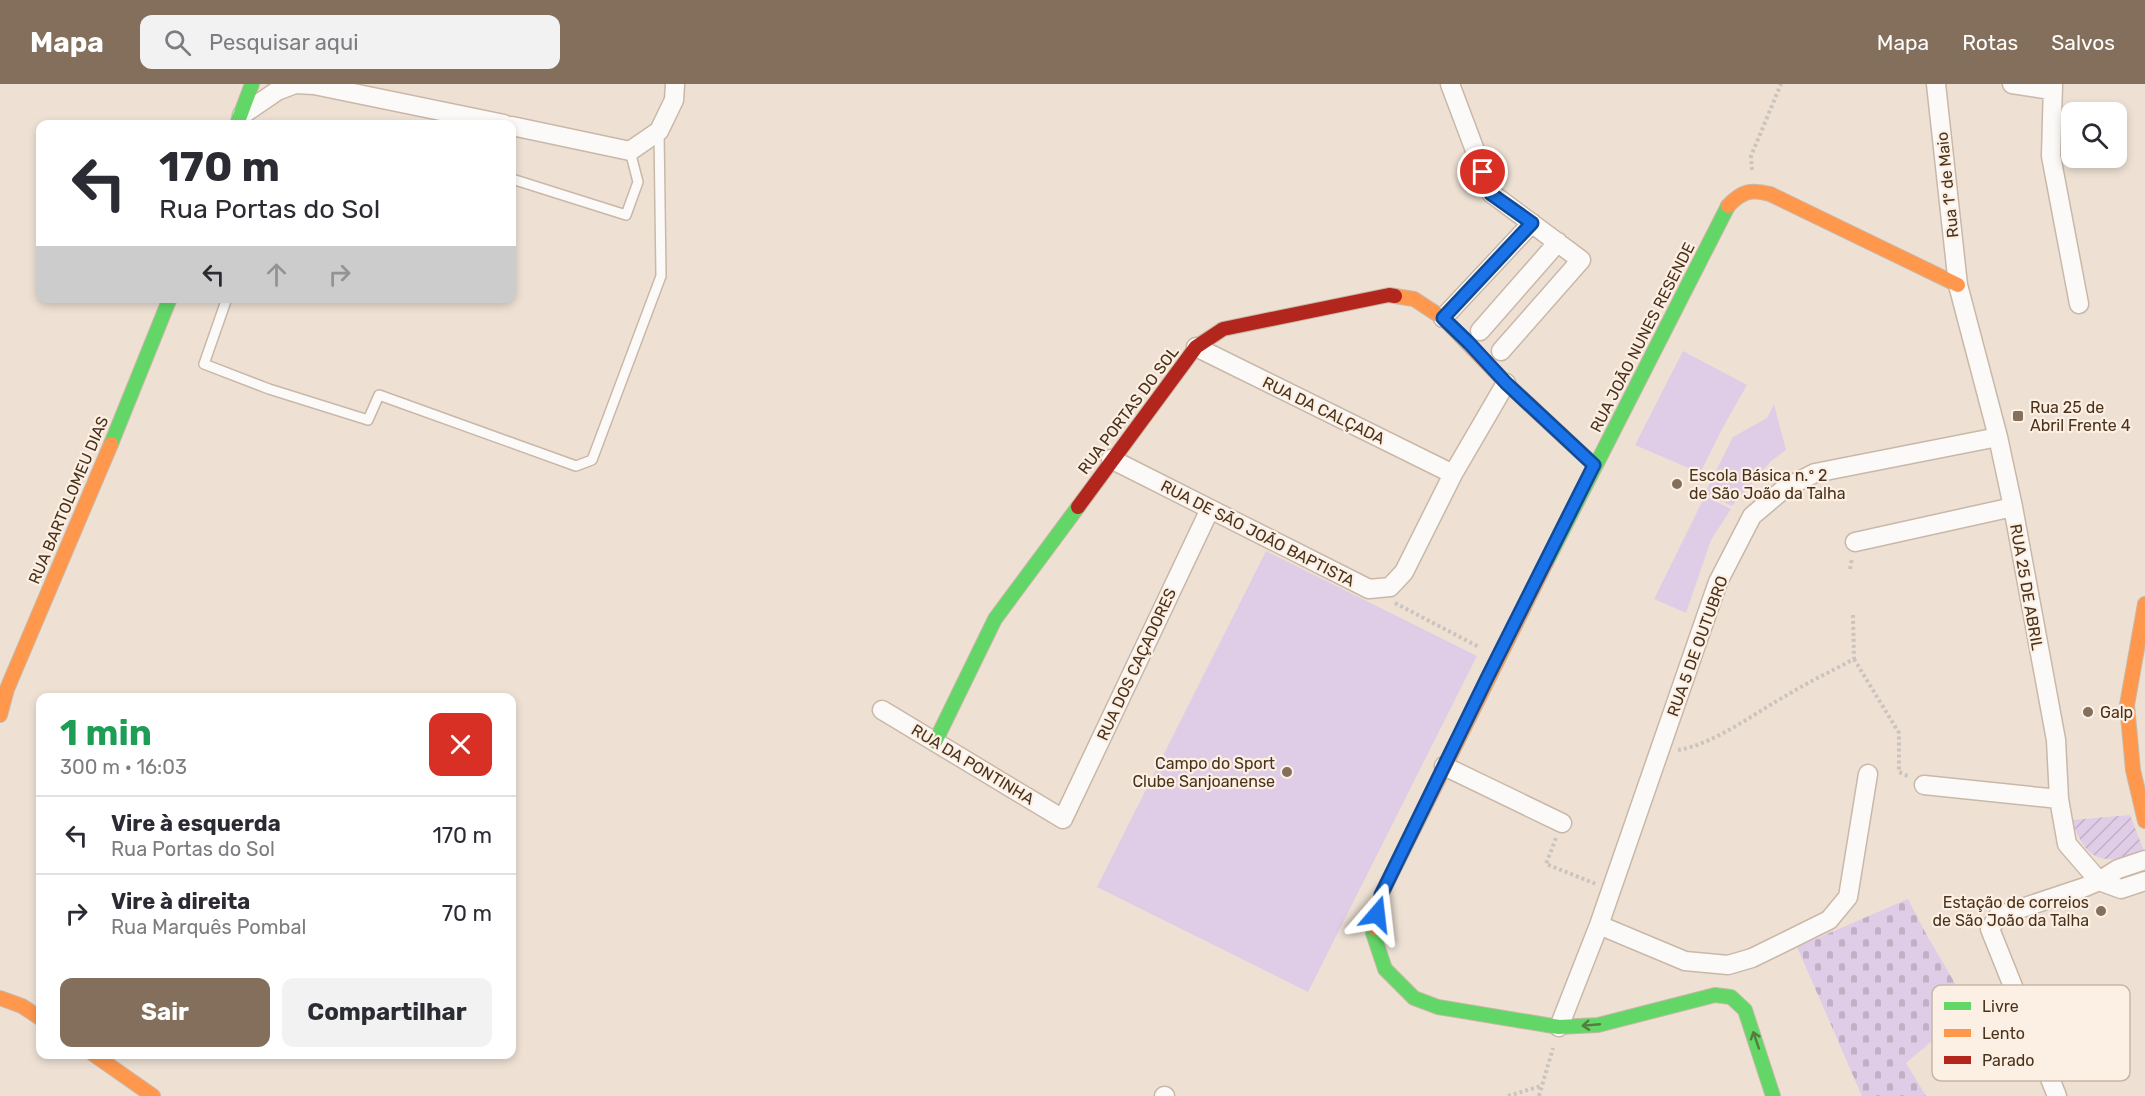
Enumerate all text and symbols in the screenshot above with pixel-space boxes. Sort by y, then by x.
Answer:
search box [140,15,560,69]
text: Mapa [30,26,104,59]
icon: search [161,26,194,59]
text: Pesquisar aqui [209,29,359,56]
text: Mapa [1877,30,1929,55]
text: Rotas [1962,30,2018,55]
text: Salvos [2051,30,2115,55]
map controls [2061,102,2127,168]
button: search [2061,102,2127,168]
street label: Rua 1º de Maio [1932,131,1963,239]
text: 170 m [159,142,280,192]
icon: left [60,144,138,222]
pin [1457,146,1508,197]
icon: arrive [1466,155,1499,188]
text: Rua Portas do Sol [159,193,380,225]
street label: RUA JOÃO NUNES RESENDE [1586,239,1699,435]
icon: left [197,258,230,291]
icon: ahead [260,258,293,291]
icon: right [323,258,356,291]
street label: RUA PORTAS DO SOL [1074,343,1183,478]
street label: RUA DA CALÇADA [1260,373,1388,448]
place label: Rua 25 de Abril Frente 4 [2030,398,2131,435]
marker: Rua 25 de Abril Frente 4 [2011,409,2025,423]
street label: RUA BARTOLOMEU DIAS [24,413,112,587]
place label: Escola Básica n.º 2 de São João da Talha [1689,466,1846,503]
street label: RUA DE SÃO JOÃO BAPTISTA [1158,476,1358,591]
marker: Escola Básica n.º 2 de São João da Talha [1670,477,1684,491]
street label: RUA 25 DE ABRIL [2006,522,2047,652]
street label: RUA 5 DE OUTUBRO [1663,573,1732,719]
street label: RUA DOS CAÇADORES [1093,585,1180,743]
place label: Galp [2100,703,2133,722]
marker: Galp [2081,705,2095,719]
text: 1 min [60,711,152,754]
button: close [429,713,492,776]
street label: RUA DA PONTINHA [908,720,1038,809]
place label: Campo do Sport Clube Sanjoanense [1132,754,1275,791]
text: 300 m · 16:03 [60,755,187,779]
marker: Campo do Sport Clube Sanjoanense [1280,765,1294,779]
text: Vire à esquerda [111,810,281,837]
icon: left [60,819,93,852]
text: 170 m [432,822,492,849]
text: Rua Portas do Sol [111,837,275,861]
position arrow [1345,882,1409,946]
text: Vire à direita [111,888,250,915]
place label: Estação de correios de São João da Talha [1932,893,2089,930]
icon: right [60,897,93,930]
text: 70 m [442,900,492,927]
marker: Estação de correios de São João da Talha [2094,904,2108,918]
text: Rua Marquês Pombal [111,915,306,939]
button: Sair [60,978,270,1047]
button: Compartilhar [282,978,492,1047]
legend [1932,985,2130,1081]
text: Livre [1982,997,2019,1016]
one-way arrow [1581,1020,1601,1031]
text: Lento [1982,1024,2025,1043]
one-way arrow [1749,1031,1760,1050]
text: Parado [1982,1051,2034,1070]

